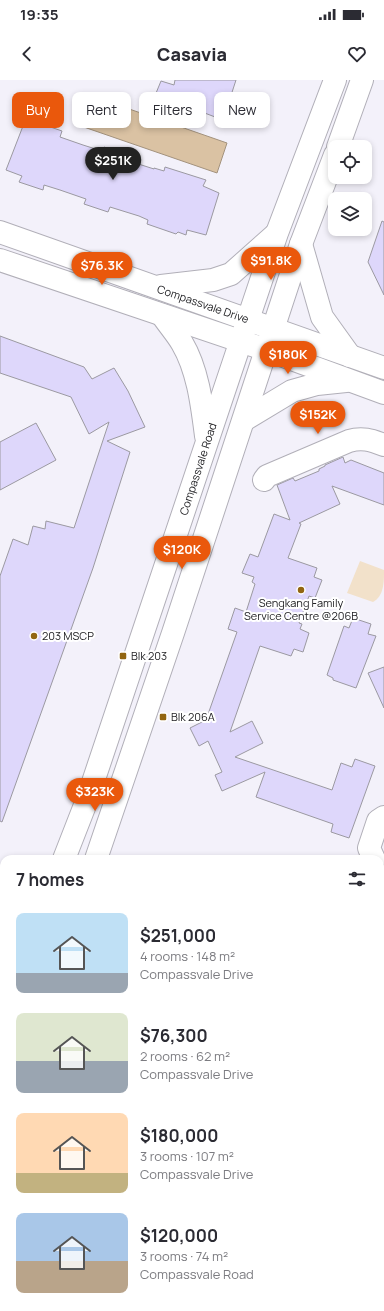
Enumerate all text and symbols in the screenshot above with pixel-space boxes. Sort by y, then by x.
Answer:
text: 19:35 [20,4,59,25]
text: Casavia [157,42,227,66]
icon: back [16,43,38,65]
icon: heart [346,43,368,65]
chip: Buy [12,92,64,128]
chip: Rent [72,92,131,128]
chip: Filters [139,92,206,128]
chip: New [214,92,270,128]
map controls [328,140,372,236]
button: locate [328,140,372,184]
pin: $251K [85,147,141,181]
text: $251K [94,151,132,169]
button: layers [328,192,372,236]
pin: $91.8K [238,247,304,281]
text: $91.8K [250,251,292,269]
pin: $76.3K [69,252,135,286]
text: $76.3K [80,256,124,274]
street label: Compassvale Drive [155,281,251,326]
pin: $180K [260,341,316,375]
text: $180K [269,345,307,363]
pin: $152K [290,401,346,435]
text: $152K [299,405,337,423]
street label: Compassvale Road [176,421,220,517]
pin: $120K [154,536,210,570]
text: $120K [163,540,201,558]
marker: Sengkang Family Service Centre @206B [296,585,306,595]
place label: Sengkang Family Service Centre @206B [244,595,358,623]
place label: 203 MSCP [42,628,94,643]
marker: 203 MSCP [29,631,39,641]
place label: Blk 203 [131,648,167,663]
marker: Blk 203 [118,651,128,661]
place label: Blk 206A [171,709,215,724]
marker: Blk 206A [158,712,168,722]
pin: $323K [67,778,123,812]
text: $323K [75,782,115,800]
text: 7 homes [16,868,84,891]
icon: filters [346,868,368,890]
text: $251,000 [140,924,216,947]
icon: home [48,929,96,977]
text: 4 rooms · 148 m² [140,947,235,965]
text: Compassvale Drive [140,965,253,983]
text: $76,300 [140,1024,208,1047]
icon: home [48,1029,96,1077]
text: 2 rooms · 62 m² [140,1047,230,1065]
text: Compassvale Drive [140,1065,253,1083]
text: $180,000 [140,1124,218,1147]
icon: home [48,1129,96,1177]
text: 3 rooms · 107 m² [140,1147,234,1165]
text: Compassvale Drive [140,1165,253,1183]
text: $120,000 [140,1224,218,1247]
icon: home [48,1229,96,1277]
text: 3 rooms · 74 m² [140,1247,228,1265]
text: Compassvale Road [140,1265,254,1283]

